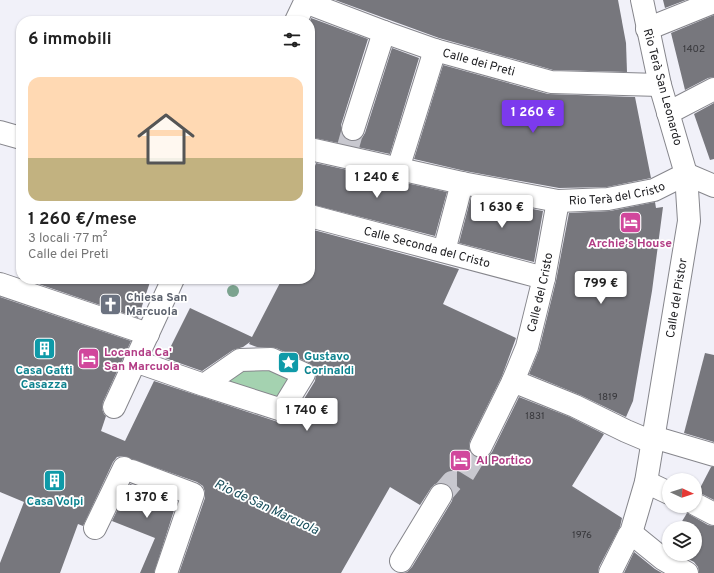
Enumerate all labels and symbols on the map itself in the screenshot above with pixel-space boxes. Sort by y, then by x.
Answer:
street label: Rio Terà San Leonardo [639,27,685,148]
house number: 1402 [683,43,705,56]
street label: Calle dei Preti [441,45,517,81]
pin: 1 260 € [496,100,570,134]
pin: 1 240 € [340,165,414,199]
street label: Rio Terà del Cristo [569,179,668,210]
pin: 1 630 € [465,195,539,229]
hotel icon: Archie's House [617,209,643,235]
street label: Calle Seconda del Cristo [362,224,492,272]
place label: Archie's House [588,236,672,252]
street label: Calle del Cristo [524,251,557,334]
street label: Calle del Pistor [663,257,692,339]
pin: 799 € [573,271,629,305]
place label: Chiesa San Marcuola [126,290,187,320]
church icon: Chiesa San Marcuola [97,291,123,317]
building icon: Casa Gatti Casazza [31,336,57,362]
place label: Locanda Ca' San Marcuola [104,345,180,375]
hotel icon: Locanda Ca' San Marcuola [75,346,101,372]
place label: Gustavo Corinaldi [304,349,354,379]
place icon: Gustavo Corinaldi [276,350,302,376]
place label: Casa Gatti Casazza [15,363,73,393]
house number: 1819 [598,391,618,404]
pin: 1 740 € [270,398,344,432]
house number: 1831 [525,410,545,423]
hotel icon: Al Portico [448,447,474,473]
place label: Al Portico [476,453,532,469]
building icon: Casa Volpi [42,467,68,493]
north arrow [662,473,702,513]
water label: Rio de San Marcuola [211,477,321,539]
pin: 1 370 € [110,485,184,519]
place label: Casa Volpi [26,494,84,510]
house number: 1976 [572,529,592,542]

